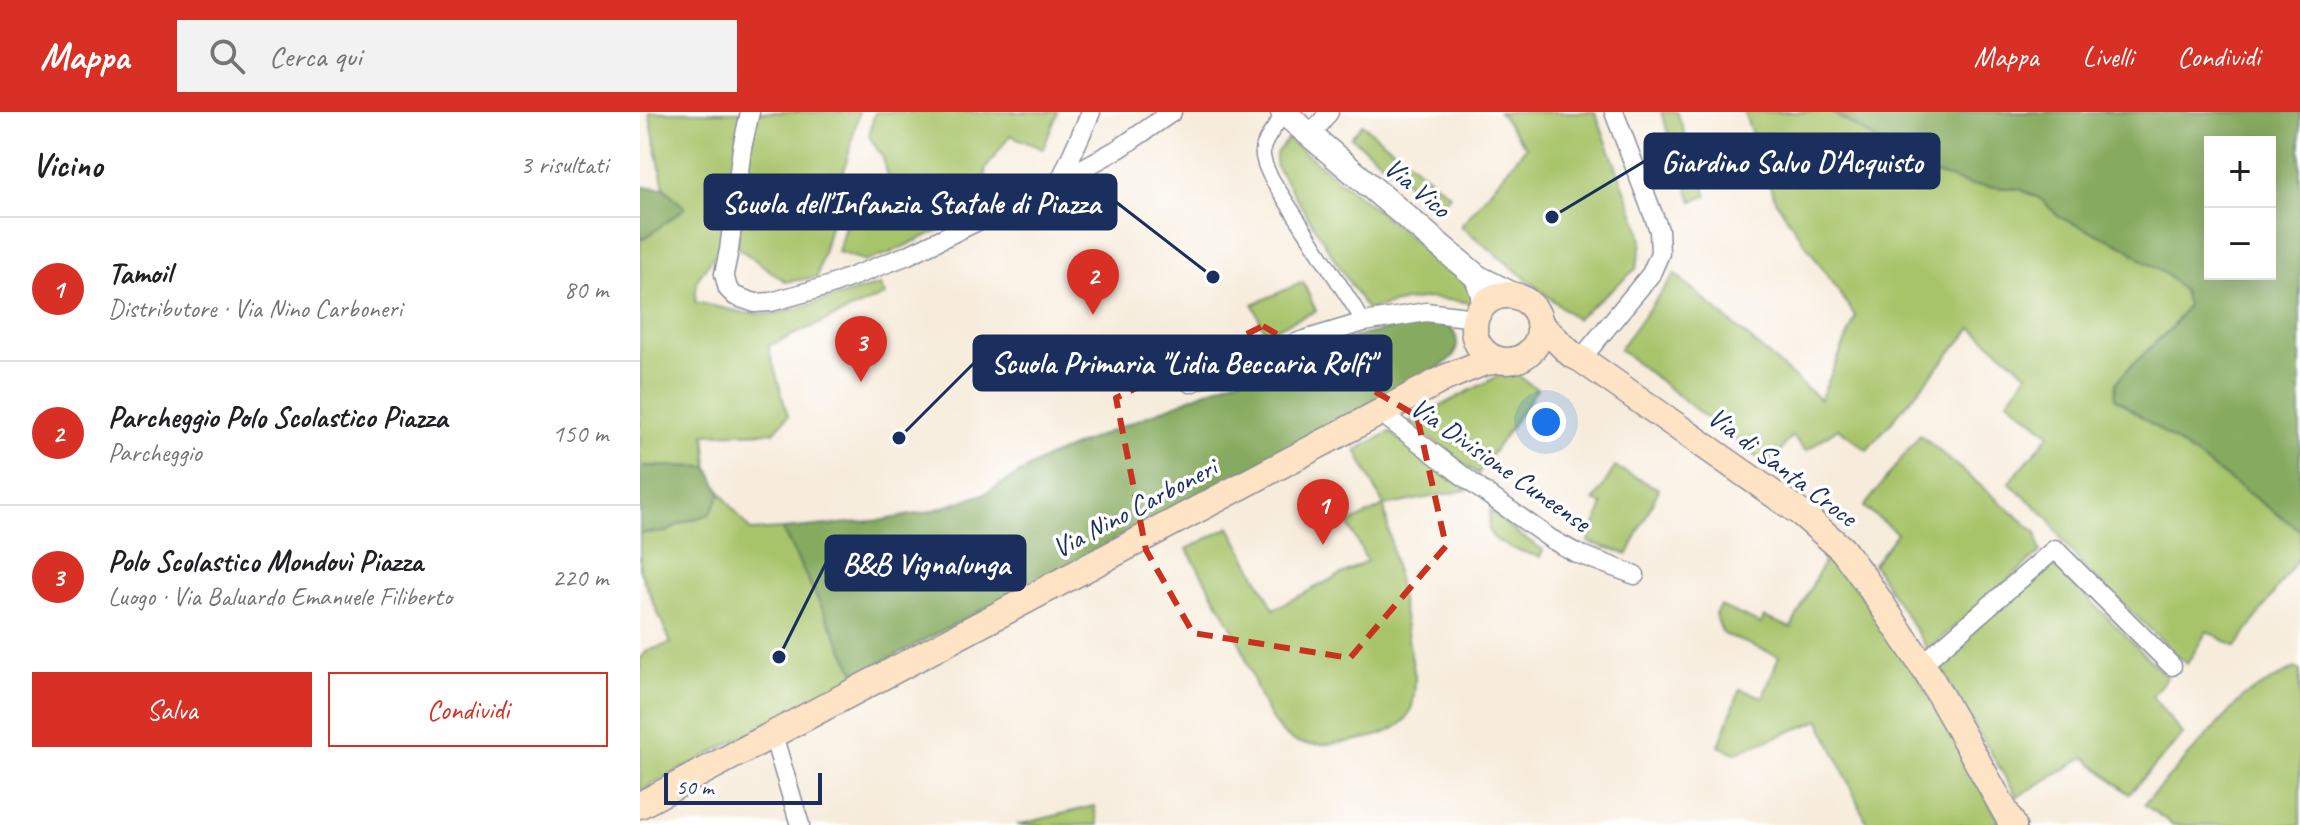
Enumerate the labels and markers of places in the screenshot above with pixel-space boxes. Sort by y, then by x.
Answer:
callout: Giardino Salvo D'Acquisto [1645,134,1939,188]
callout: Scuola dell'Infanzia Statale di Piazza [705,175,1116,229]
pin: 2 [1067,249,1119,315]
pin: 3 [835,316,887,382]
callout: Scuola Primaria "Lidia Beccaria Rolfi" [974,336,1391,390]
pin: 1 [1297,479,1349,545]
callout: B&B Vignalunga [826,536,1025,590]

